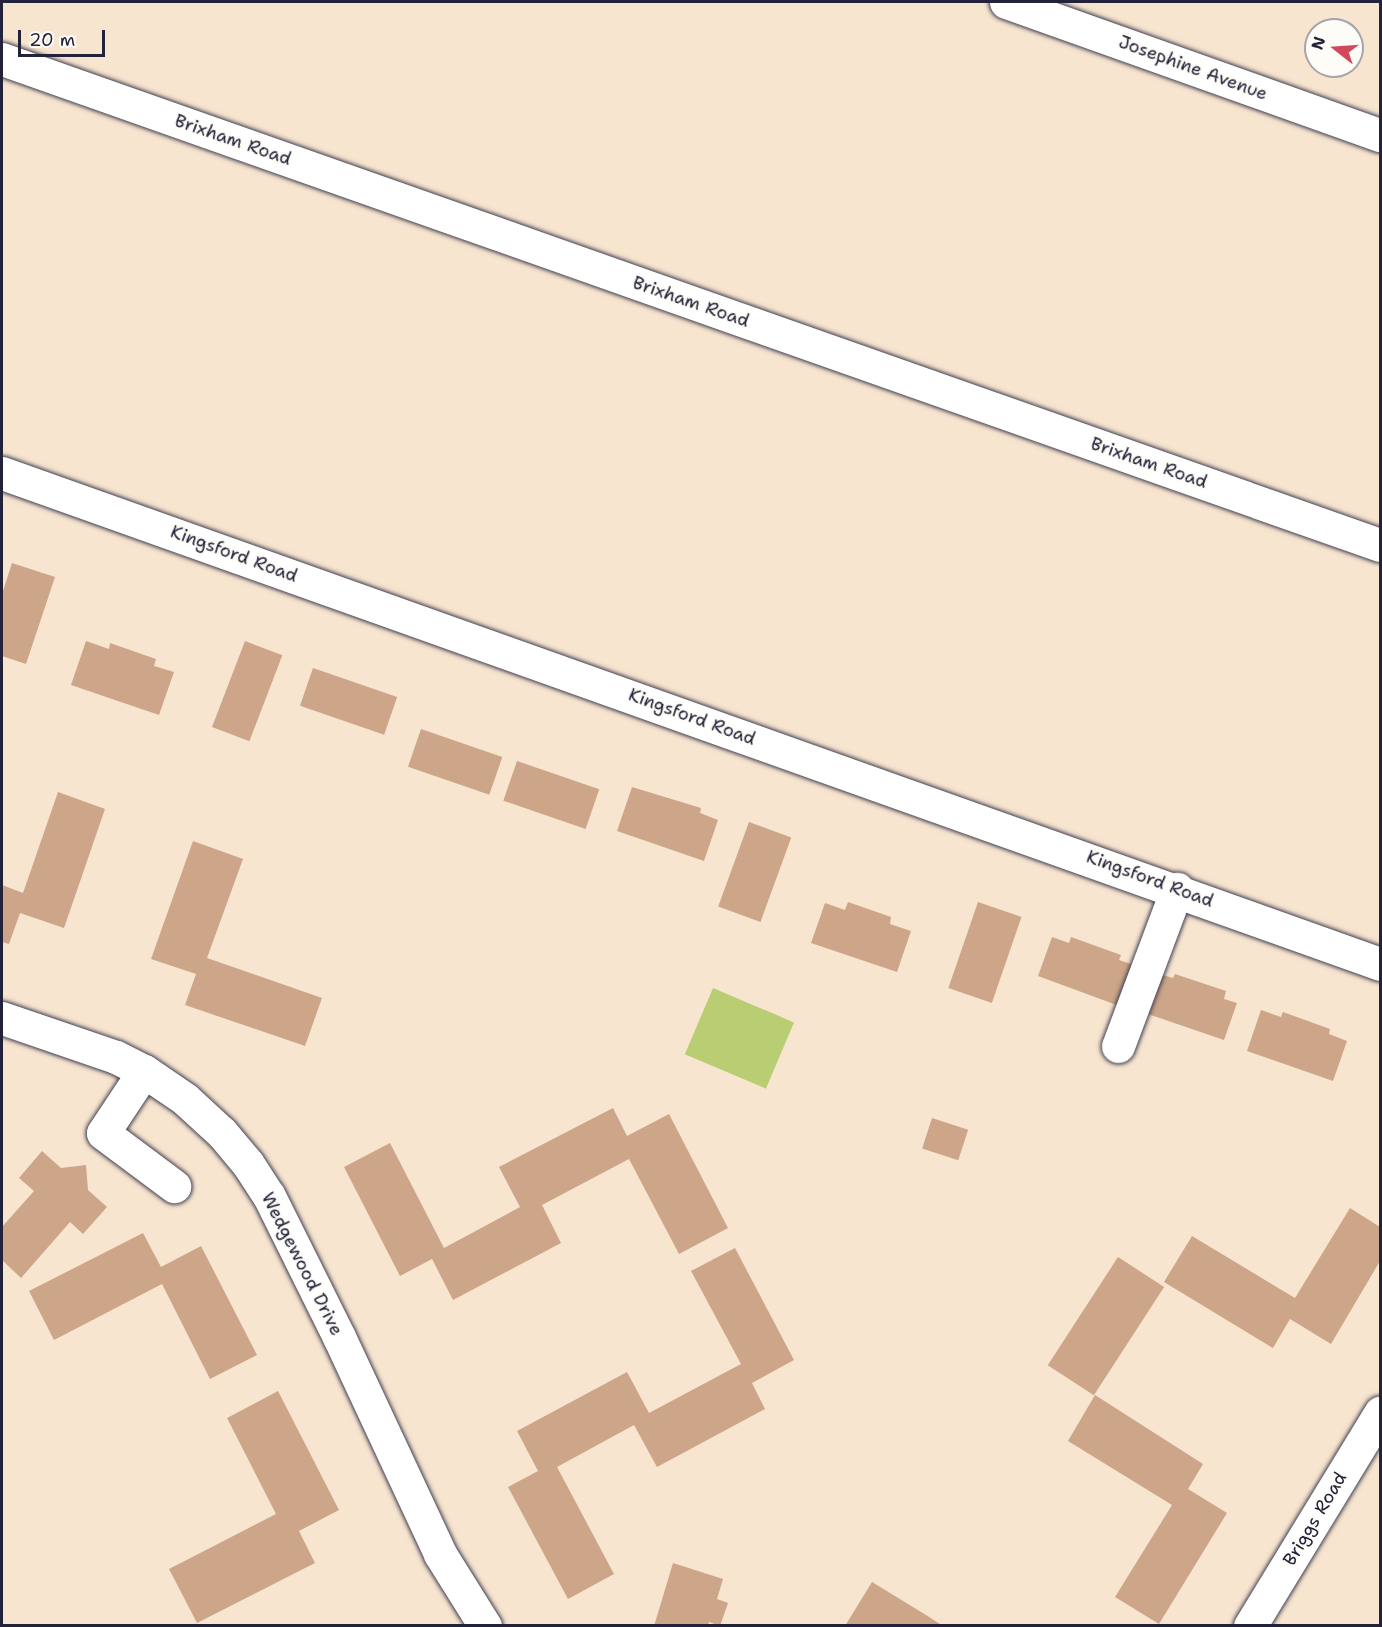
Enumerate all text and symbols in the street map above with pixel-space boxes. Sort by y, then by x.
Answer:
scale bar [21,18,108,56]
north arrow [1304,18,1364,78]
text: 20 m [29,28,75,52]
street label: Josephine Avenue [1116,31,1270,105]
text: N [1306,34,1330,52]
street label: Brixham Road [172,110,294,170]
street label: Brixham Road [630,272,752,332]
street label: Brixham Road [1088,433,1210,493]
street label: Kingsford Road [167,521,301,587]
street label: Kingsford Road [625,684,759,750]
street label: Kingsford Road [1083,846,1217,912]
street label: Wedgewood Drive [257,1189,347,1339]
street label: Briggs Road [1279,1468,1351,1570]

